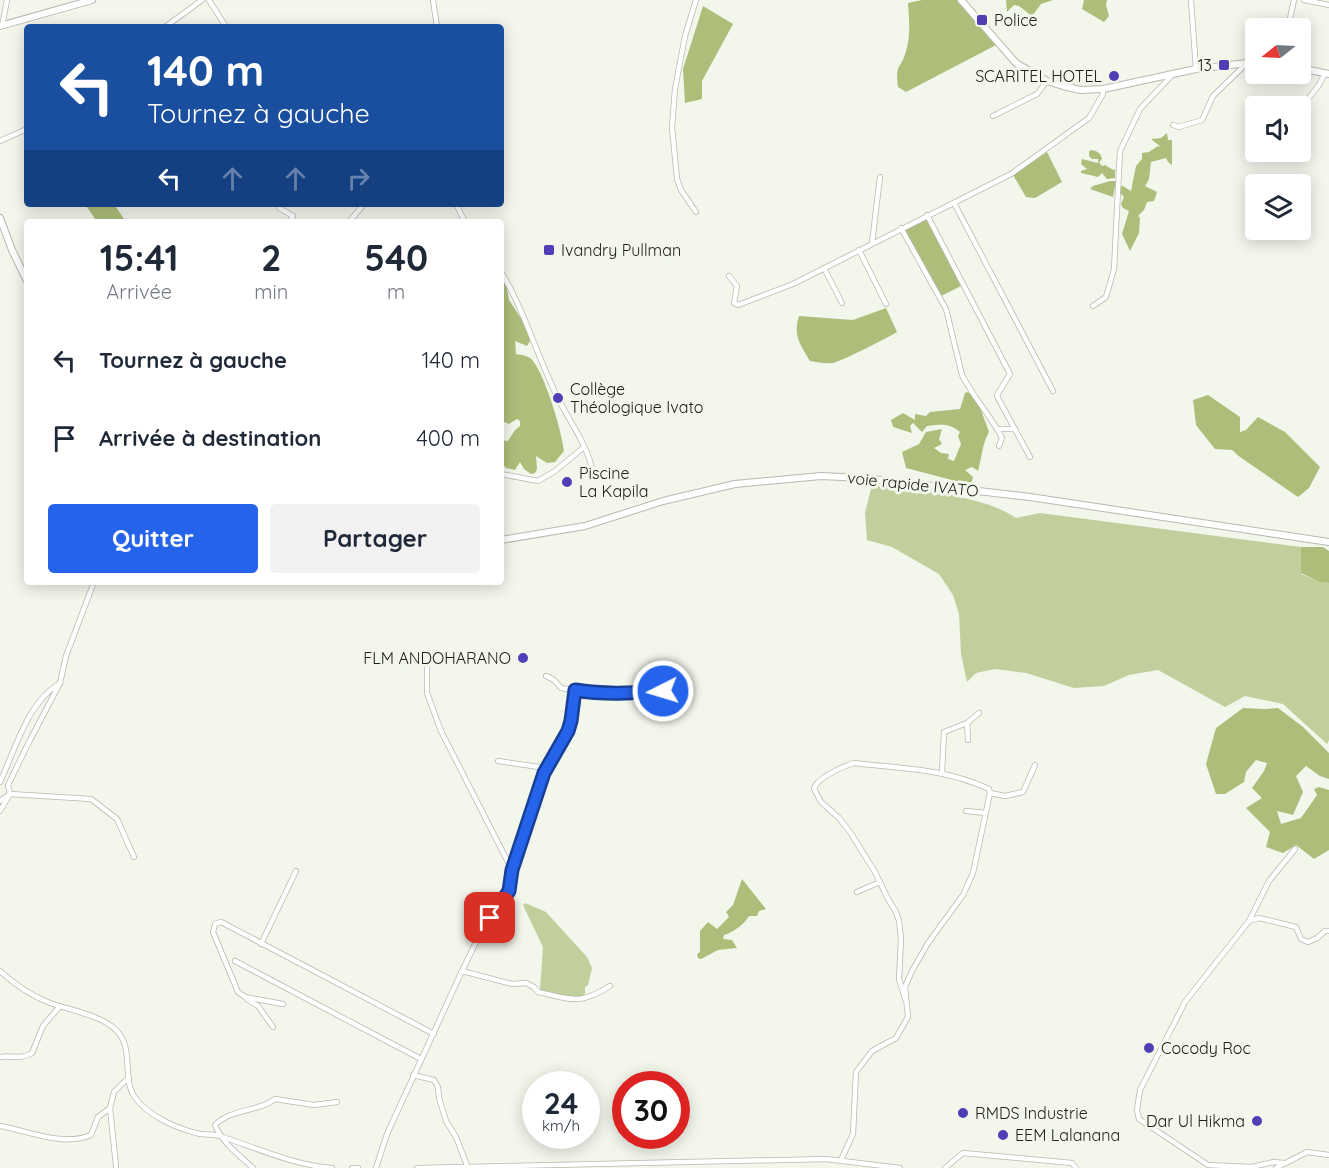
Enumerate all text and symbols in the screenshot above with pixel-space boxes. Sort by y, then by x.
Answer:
place label: Police [994,10,1037,30]
marker: Police [975,13,989,27]
north arrow [1245,18,1311,84]
map controls [1245,18,1311,240]
text: 140 m [147,44,264,97]
icon: left [48,48,126,126]
place label: 13 [1198,55,1212,75]
marker: 13 [1217,58,1231,72]
place label: SCARITEL HOTEL [975,66,1102,86]
marker: SCARITEL HOTEL [1107,69,1121,83]
text: Tournez à gauche [147,96,370,130]
button: sound [1245,96,1311,162]
icon: left [153,162,186,195]
icon: ahead [216,162,249,195]
icon: ahead [279,162,312,195]
icon: right [342,162,375,195]
button: layers [1245,174,1311,240]
text: 15:41 [100,235,178,280]
text: 2 [261,235,282,280]
text: 540 [364,235,428,280]
place label: Ivandry Pullman [561,240,681,260]
marker: Ivandry Pullman [542,243,556,257]
text: Arrivée [106,279,172,304]
text: min [254,279,288,304]
text: m [387,279,405,304]
icon: left [48,344,81,377]
text: Tournez à gauche [99,346,287,374]
text: 140 m [421,346,480,374]
place label: Collège Théologique Ivato [570,379,703,417]
marker: Collège Théologique Ivato [551,391,565,405]
icon: arrive [48,422,81,455]
text: Arrivée à destination [99,424,321,452]
text: 400 m [416,424,480,452]
place label: Piscine La Kapila [579,463,649,501]
street label: voie rapide IVATO [846,467,980,501]
marker: Piscine La Kapila [560,475,574,489]
button: Quitter [48,504,258,573]
button: Partager [270,504,480,573]
place label: FLM ANDOHARANO [363,648,511,668]
marker: FLM ANDOHARANO [516,651,530,665]
position arrow [631,659,695,723]
pin [464,892,515,943]
icon: arrive [473,901,506,934]
place label: Cocody Roc [1161,1038,1251,1058]
marker: Cocody Roc [1142,1041,1156,1055]
speed limit sign: 30 [612,1071,690,1149]
text: 24 [544,1084,578,1122]
place label: RMDS Industrie [975,1103,1088,1123]
marker: RMDS Industrie [956,1106,970,1120]
place label: Dar Ul Hikma [1146,1111,1245,1131]
marker: Dar Ul Hikma [1250,1114,1264,1128]
text: km/h [542,1116,580,1135]
place label: EEM Lalanana [1015,1125,1120,1145]
marker: EEM Lalanana [996,1128,1010,1142]

